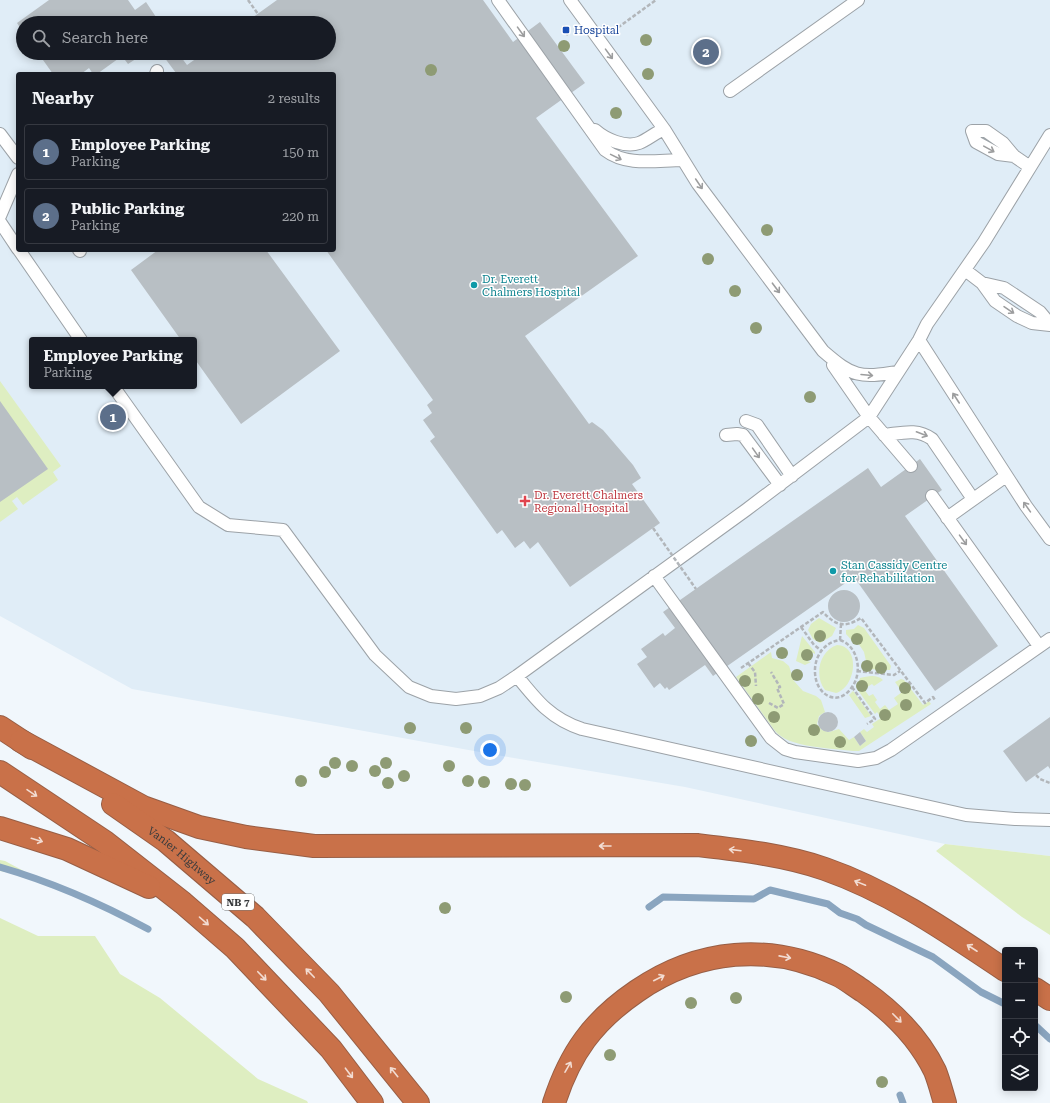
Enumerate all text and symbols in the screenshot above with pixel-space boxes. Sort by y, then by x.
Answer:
search box [16,16,336,60]
place label: Hospital [574,24,620,37]
marker: Hospital [561,25,571,35]
one-way arrow [517,26,525,37]
icon: search [30,27,52,49]
text: Search here [62,29,148,47]
pin: 2 [693,37,719,67]
one-way arrow [605,49,613,60]
text: Nearby [32,88,94,108]
text: 2 results [268,91,320,106]
text: Employee Parking [71,136,210,154]
text: 1 [42,145,50,160]
text: 150 m [282,145,319,160]
one-way arrow [983,146,995,154]
one-way arrow [610,153,622,161]
text: Parking [71,154,120,169]
one-way arrow [695,178,703,189]
text: Public Parking [71,200,184,218]
text: 2 [42,209,50,224]
text: 220 m [282,209,319,224]
text: Parking [71,218,120,233]
place label: Dr. Everett Chalmers Hospital [482,273,581,299]
marker: Dr. Everett Chalmers Hospital [469,280,479,290]
one-way arrow [772,283,781,294]
one-way arrow [1003,306,1014,314]
popup [29,337,197,389]
text: Employee Parking [43,347,183,365]
text: Parking [43,365,92,380]
one-way arrow [860,372,873,379]
one-way arrow [952,392,960,404]
pin: 1 [100,402,126,432]
one-way arrow [916,431,928,439]
one-way arrow [752,447,760,458]
place label: Dr. Everett Chalmers Regional Hospital [534,489,643,515]
marker: Dr. Everett Chalmers Regional Hospital [519,495,531,507]
one-way arrow [1023,502,1031,513]
one-way arrow [959,534,967,545]
place label: Stan Cassidy Centre for Rehabilitation [841,559,947,585]
marker: Stan Cassidy Centre for Rehabilitation [828,566,838,576]
your location [480,740,500,760]
one-way arrow [27,789,38,798]
street label: Vanier Highway [145,824,218,888]
one-way arrow [31,837,44,844]
one-way arrow [599,842,612,850]
one-way arrow [729,846,742,853]
one-way arrow [854,879,866,887]
road number: NB 7 [222,894,254,910]
one-way arrow [199,917,209,926]
one-way arrow [967,944,978,952]
map controls [1002,947,1038,1091]
button: + [1002,947,1038,983]
one-way arrow [778,954,791,962]
one-way arrow [305,968,315,978]
one-way arrow [257,971,267,981]
one-way arrow [653,973,665,981]
button: − [1002,983,1038,1019]
one-way arrow [892,1014,902,1023]
button: locate [1002,1019,1038,1055]
button: layers [1002,1055,1038,1091]
one-way arrow [565,1061,573,1073]
one-way arrow [344,1067,353,1078]
one-way arrow [389,1067,398,1078]

